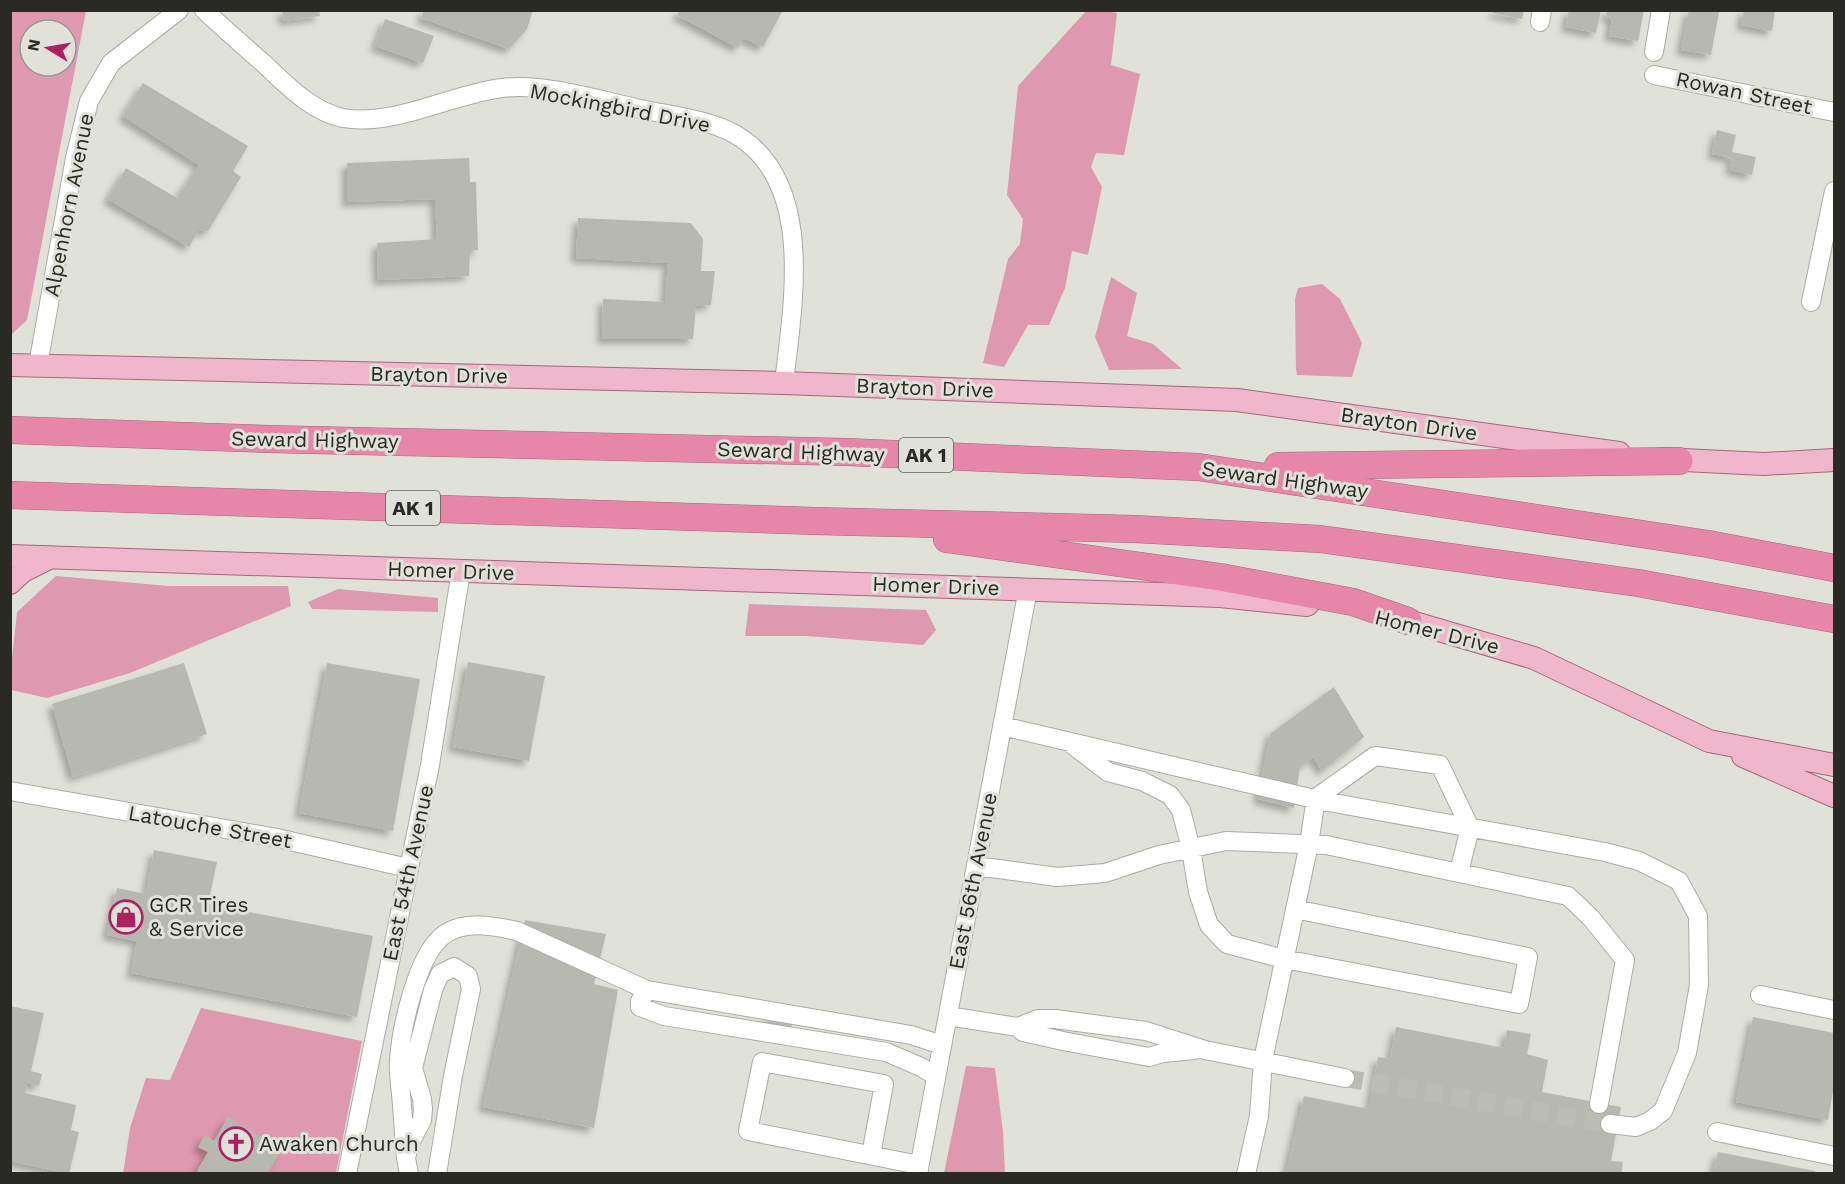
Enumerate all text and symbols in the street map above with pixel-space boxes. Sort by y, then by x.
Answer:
north arrow [18,18,78,78]
text: N [23,38,44,53]
street label: Rowan Street [1674,66,1815,119]
street label: Mockingbird Drive [528,78,712,137]
street label: Alpenhorn Avenue [38,111,99,299]
street label: Brayton Drive [370,361,508,388]
street label: Brayton Drive [856,373,994,402]
street label: Brayton Drive [1339,402,1479,445]
street label: Seward Highway [231,426,399,453]
street label: Seward Highway [717,436,885,467]
road number: AK 1 [899,438,953,472]
street label: Seward Highway [1200,455,1370,504]
road number: AK 1 [386,491,440,525]
street label: Homer Drive [387,556,515,585]
street label: Homer Drive [872,571,1000,600]
street label: Homer Drive [1372,604,1502,659]
street label: East 54th Avenue [377,782,438,963]
street label: East 56th Avenue [943,790,1002,971]
street label: Latouche Street [126,800,294,853]
place label: GCR Tires & Service [149,892,249,941]
shop icon: GCR Tires & Service [108,899,144,935]
church icon: Awaken Church [218,1126,254,1162]
place label: Awaken Church [259,1131,419,1156]

